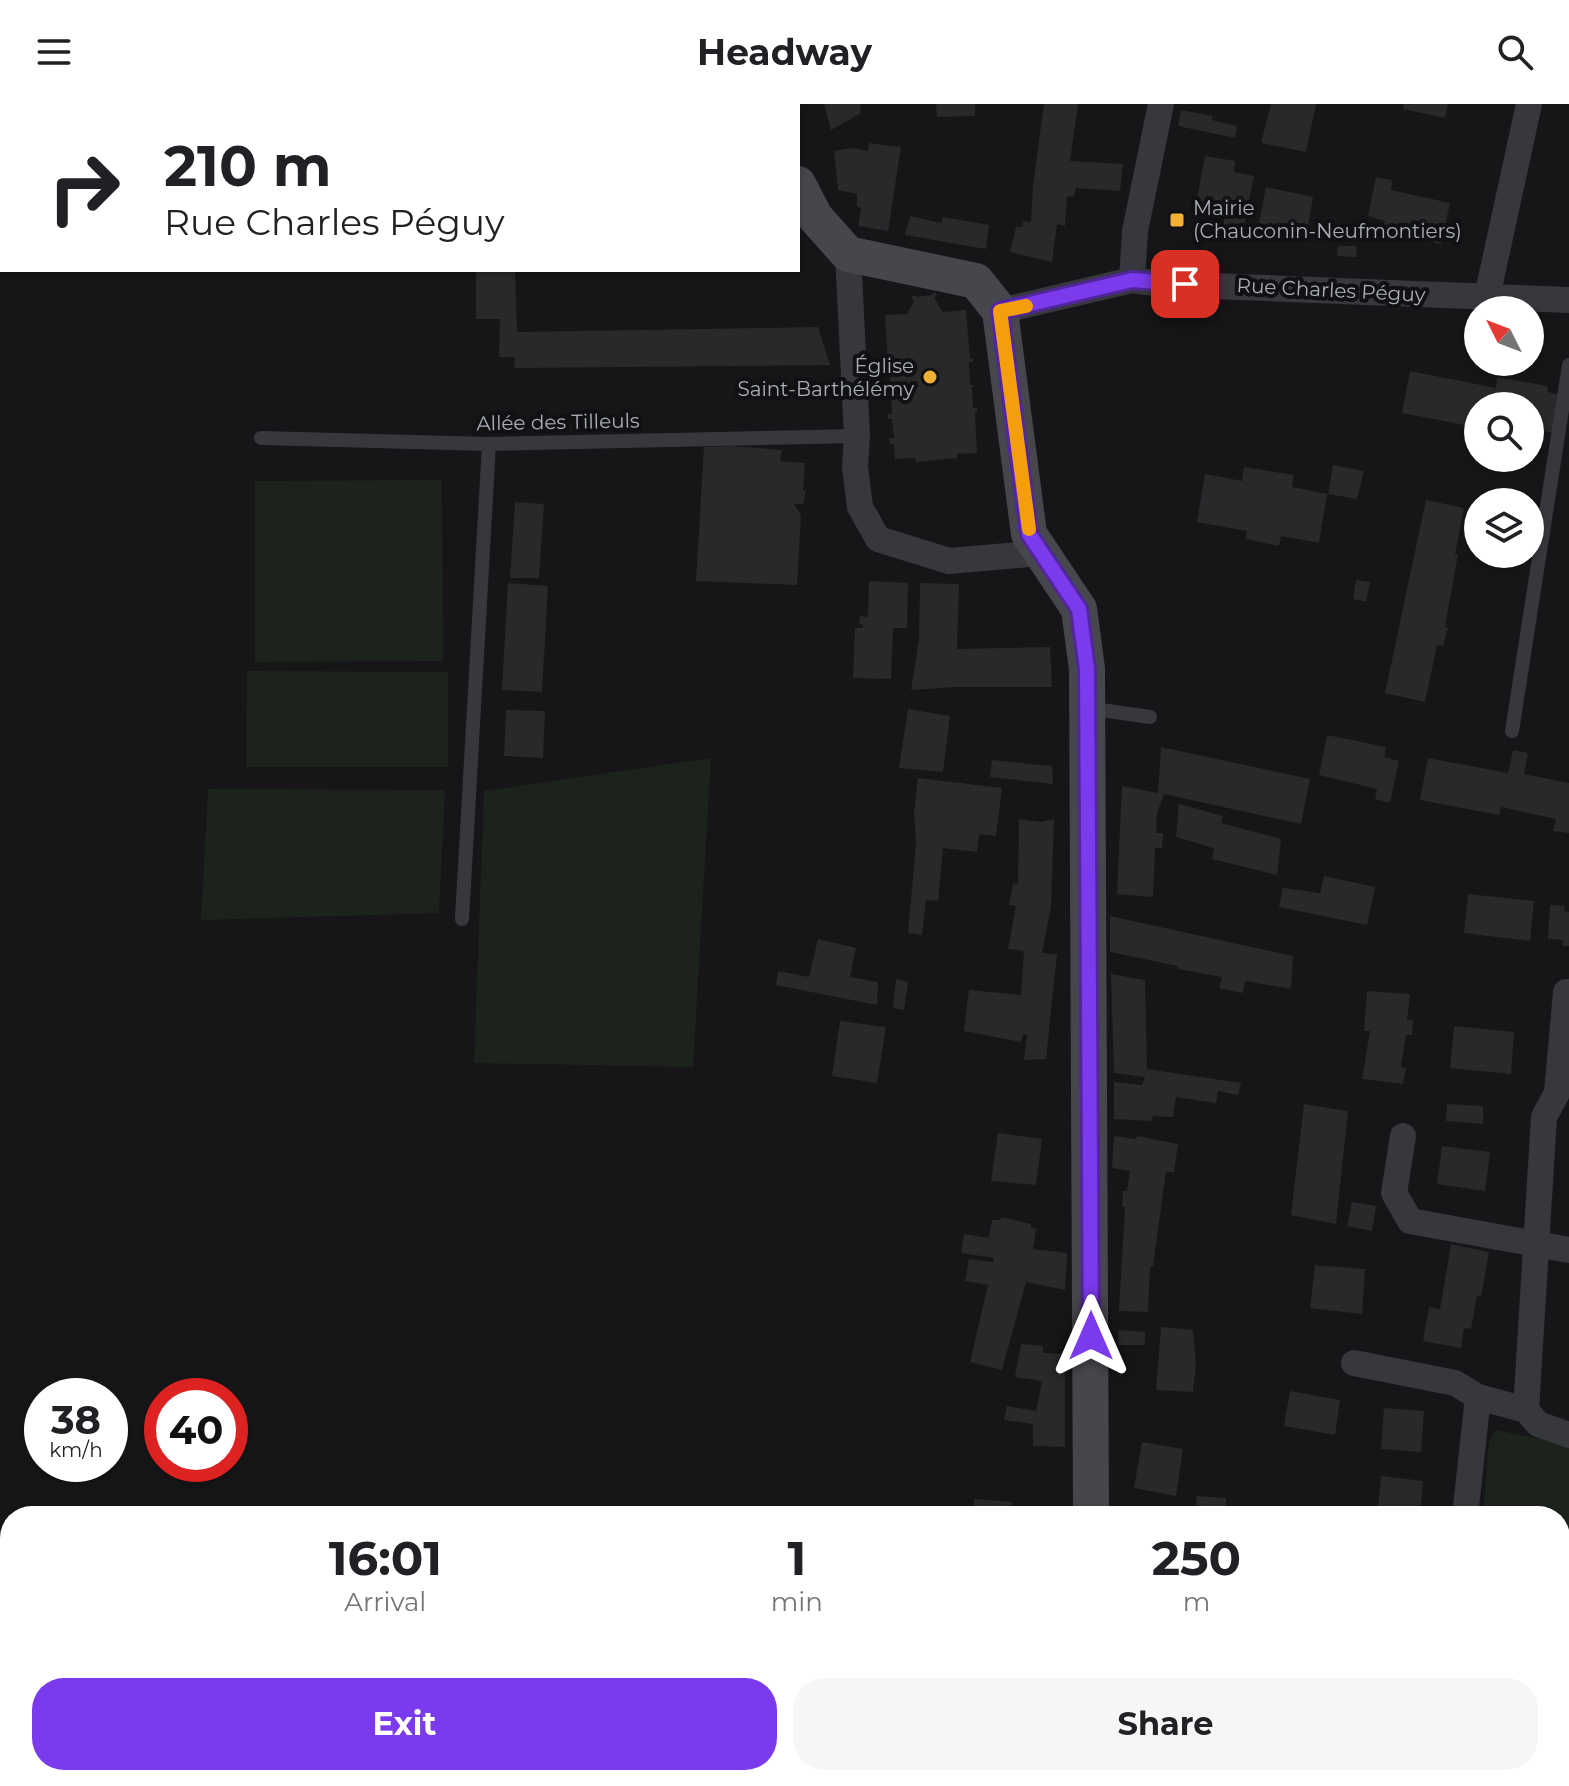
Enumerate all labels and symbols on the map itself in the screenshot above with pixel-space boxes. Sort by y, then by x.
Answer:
place label: Mairie (Chauconin-Neufmontiers) [1193,196,1462,243]
marker: Mairie (Chauconin-Neufmontiers) [1168,211,1186,229]
pin [1151,250,1219,318]
street label: Rue Charles Péguy [1236,273,1426,307]
north arrow [1464,296,1544,376]
place label: Église Saint-Barthélémy [737,354,914,401]
marker: Église Saint-Barthélémy [921,368,939,386]
street label: Allée des Tilleuls [476,409,640,435]
position arrow [1049,1294,1133,1378]
speed limit sign: 40 [144,1378,248,1482]

